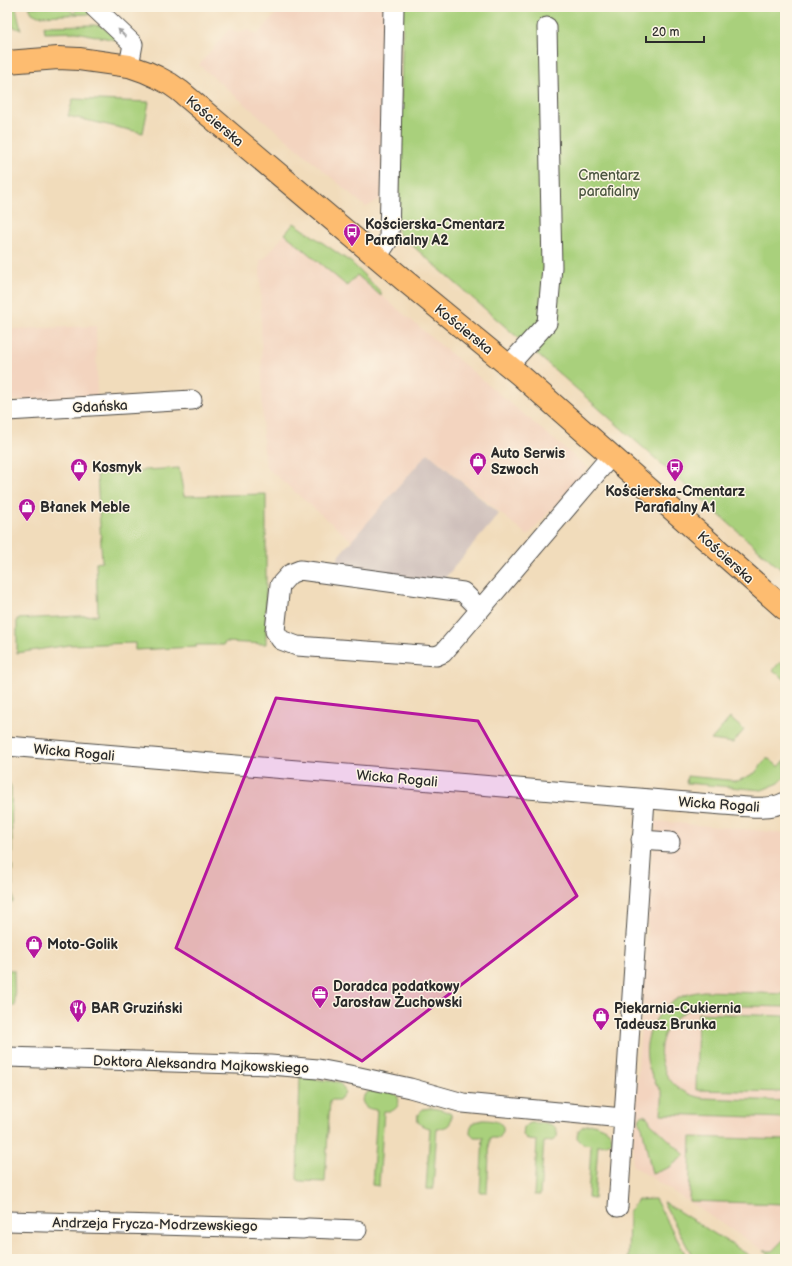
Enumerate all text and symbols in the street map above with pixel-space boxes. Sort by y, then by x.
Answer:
scale bar [646,18,704,44]
text: 20 m [652,25,679,40]
one-way arrow [117,28,127,38]
street label: Kościerska [182,92,247,151]
park label: Cmentarz parafialny [578,167,640,200]
place label: Kościerska-Cmentarz Parafialny A2 [365,216,505,249]
bus stop icon: Kościerska-Cmentarz Parafialny A2 [342,222,362,247]
street label: Kościerska [431,301,496,358]
street label: Gdańska [72,397,128,416]
place label: Auto Serwis Szwoch [490,445,565,478]
shop icon: Auto Serwis Szwoch [468,451,488,476]
shop icon: Kosmyk [69,457,89,482]
bus stop icon: Kościerska-Cmentarz Parafialny A1 [665,457,685,482]
place label: Kosmyk [92,459,142,476]
place label: Kościerska-Cmentarz Parafialny A1 [605,483,745,516]
shop icon: Błanek Meble [17,497,37,522]
place label: Błanek Meble [40,499,130,516]
street label: Kościerska [694,528,757,587]
street label: Wicka Rogali [33,740,115,765]
street label: Wicka Rogali [356,766,438,791]
street label: Wicka Rogali [678,793,760,816]
shop icon: Moto-Golik [24,934,44,959]
place label: Moto-Golik [47,936,118,953]
place label: Doradca podatkowy Jarosław Żuchowski [333,978,462,1011]
office icon: Doradca podatkowy Jarosław Żuchowski [310,984,330,1009]
restaurant icon: BAR Gruziński [68,998,88,1023]
place label: BAR Gruziński [91,1000,183,1017]
place label: Piekarnia-Cukiernia Tadeusz Brunka [614,1000,741,1033]
shop icon: Piekarnia-Cukiernia Tadeusz Brunka [591,1006,611,1031]
street label: Doktora Aleksandra Majkowskiego [93,1052,309,1077]
street label: Andrzeja Frycza-Modrzewskiego [52,1214,258,1235]

